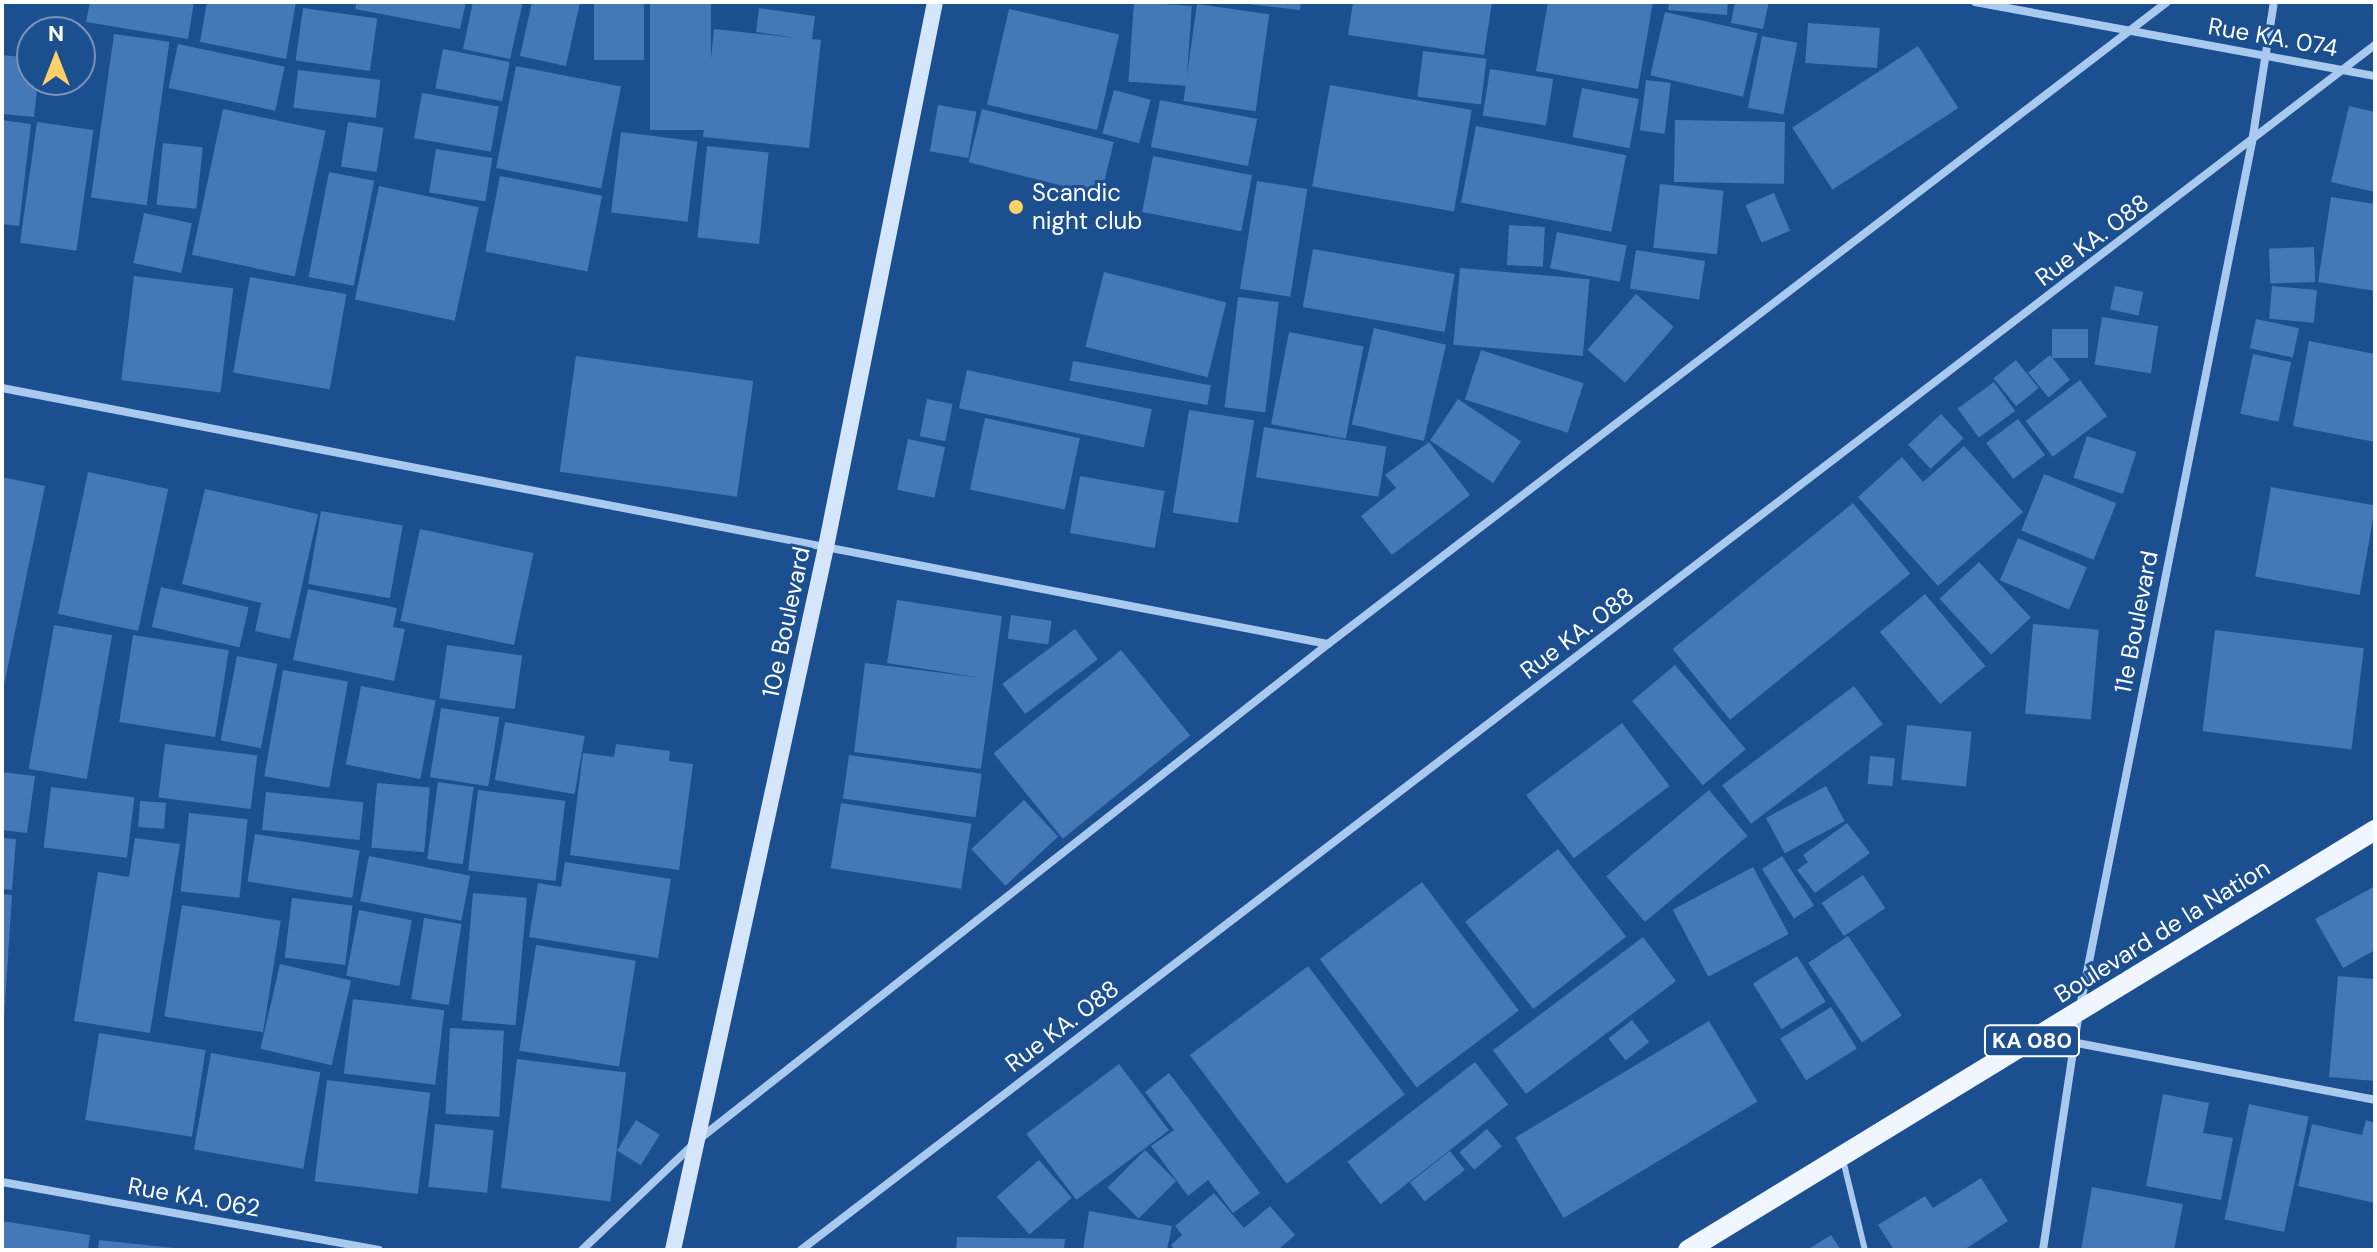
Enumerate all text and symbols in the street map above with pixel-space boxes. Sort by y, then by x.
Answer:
street label: Rue KA. 074 [2206,11,2340,63]
north arrow [16,16,96,96]
text: N [48,19,64,48]
place label: Scandic night club [1032,179,1142,235]
street label: Rue KA. 088 [2030,188,2154,292]
marker: Scandic night club [1007,198,1025,216]
street label: 10e Boulevard [756,544,816,700]
street label: 11e Boulevard [2108,548,2164,696]
street label: Rue KA. 088 [1515,581,1639,685]
street label: Boulevard de la Nation [2049,853,2275,1009]
street label: Rue KA. 088 [1000,974,1124,1078]
road number: KA 080 [1982,1023,2082,1059]
street label: Rue KA. 062 [126,1171,262,1223]

